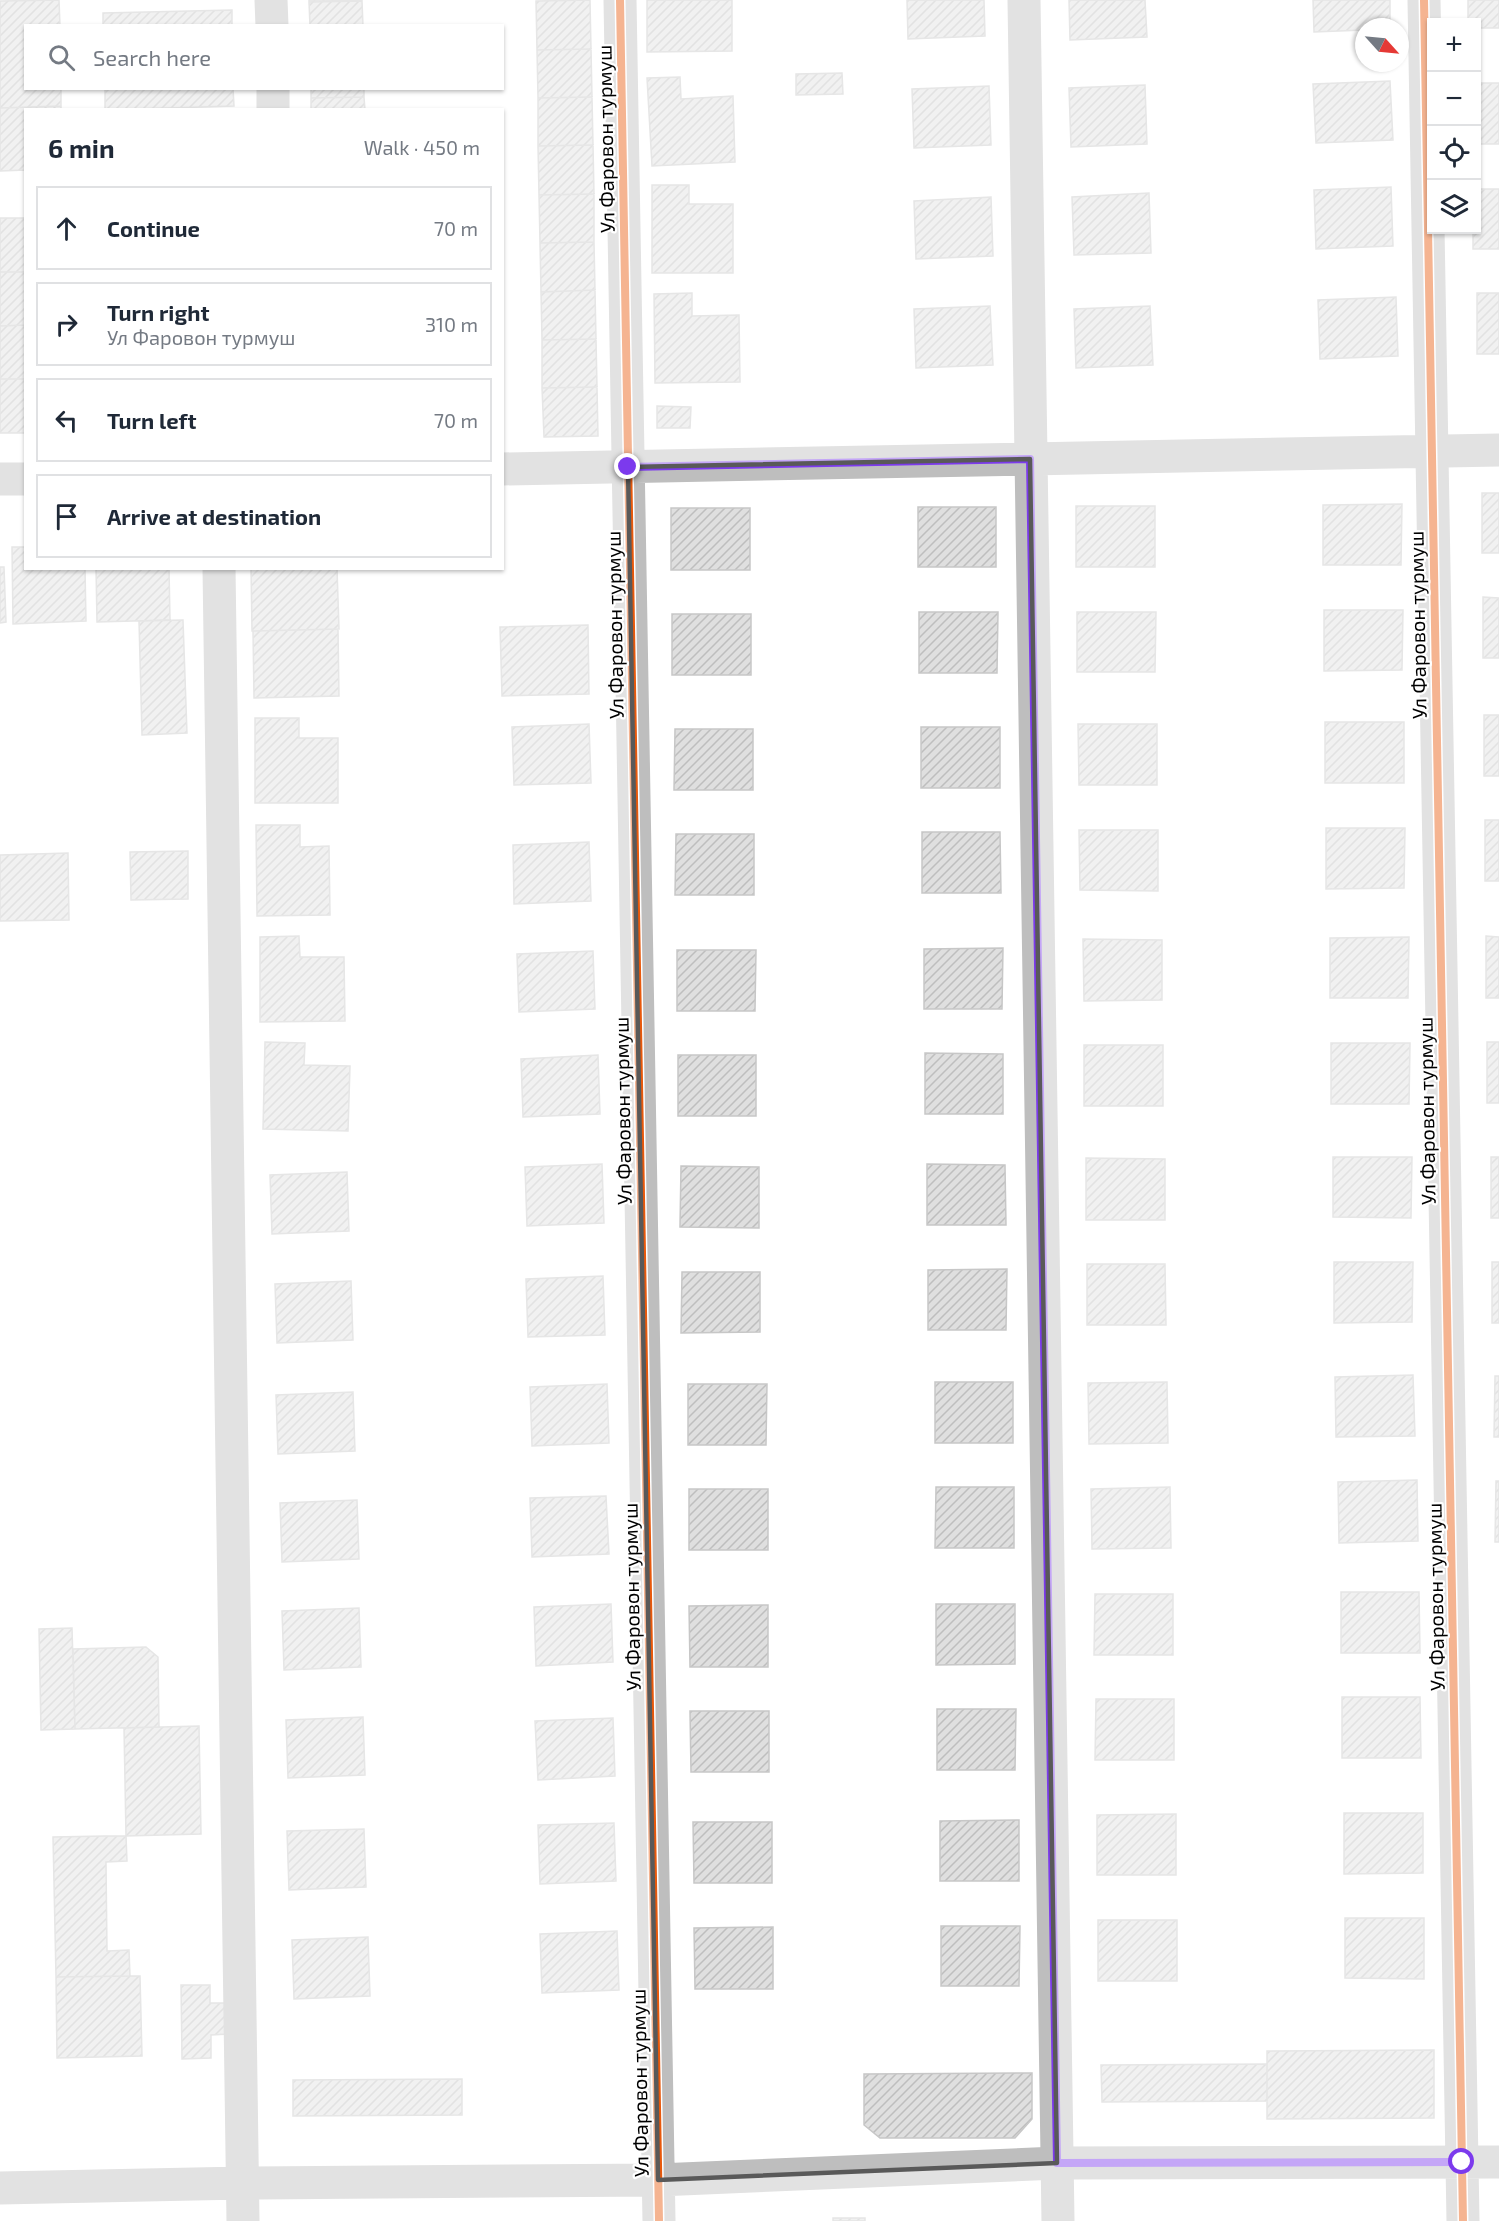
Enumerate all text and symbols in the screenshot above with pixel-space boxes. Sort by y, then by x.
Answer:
north arrow [1355,18,1409,72]
map controls [1427,18,1481,234]
button: + [1427,18,1481,72]
search box [24,24,504,90]
icon: search [45,41,78,74]
text: Search here [93,44,211,70]
street label: Ул Фаровон турмуш [591,45,620,233]
button: − [1427,72,1481,126]
button: locate [1427,126,1481,180]
text: 6 min [48,132,115,163]
text: Walk · 450 m [364,135,480,159]
button: layers [1427,180,1481,234]
icon: ahead [50,212,83,245]
text: Continue [107,215,200,241]
text: 70 m [434,216,478,240]
text: Turn right [107,299,209,325]
icon: right [50,308,83,341]
text: 310 m [425,312,478,336]
text: Ул Фаровон турмуш [107,325,295,349]
icon: left [50,404,83,437]
text: Turn left [107,407,196,433]
text: 70 m [434,408,478,432]
route end [614,453,640,479]
icon: arrive [50,500,83,533]
text: Arrive at destination [107,503,321,529]
street label: Ул Фаровон турмуш [600,531,629,719]
street label: Ул Фаровон турмуш [1403,531,1432,719]
street label: Ул Фаровон турмуш [608,1017,637,1205]
street label: Ул Фаровон турмуш [1412,1017,1441,1205]
street label: Ул Фаровон турмуш [617,1503,646,1691]
street label: Ул Фаровон турмуш [1421,1503,1450,1691]
street label: Ул Фаровон турмуш [625,1989,654,2177]
route start [1448,2148,1474,2174]

